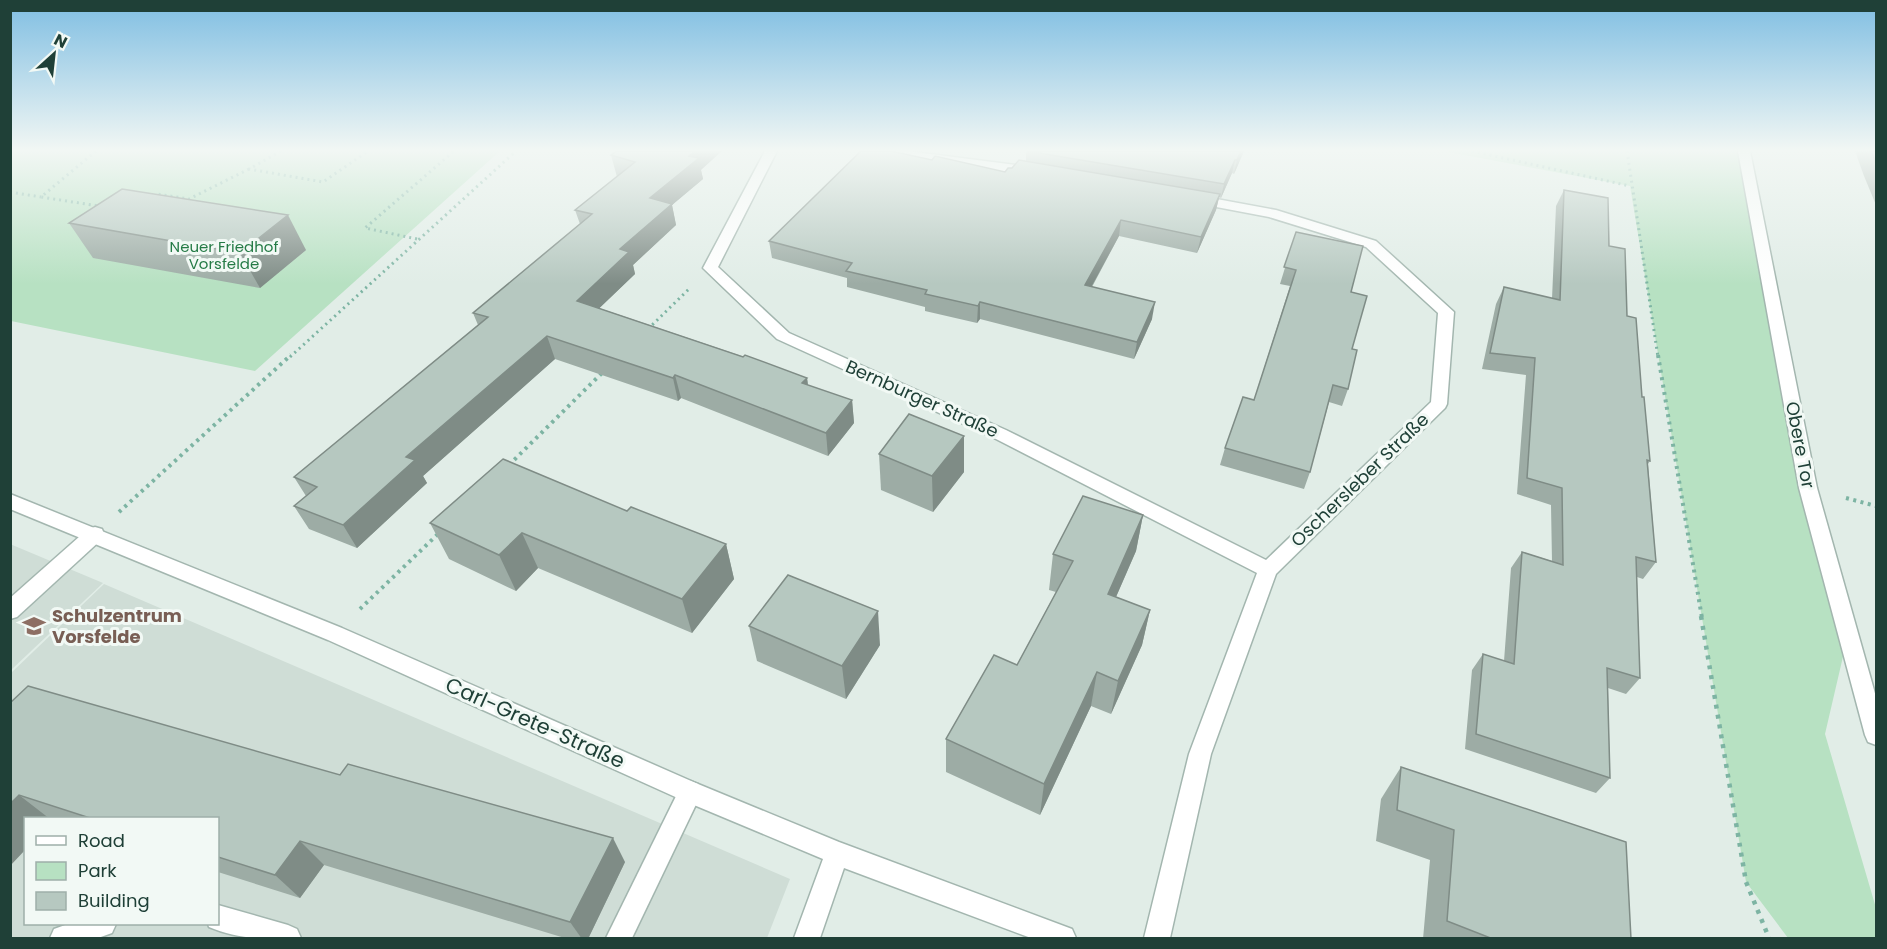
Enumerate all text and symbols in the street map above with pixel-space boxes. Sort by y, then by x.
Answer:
north arrow [24,24,84,84]
text: N [50,28,71,54]
park label: Neuer Friedhof Vorsfelde [170,236,278,274]
street label: Bernburger Straße [842,354,1003,444]
street label: Obere Tor [1780,399,1821,491]
street label: Oschersleber Straße [1285,407,1434,552]
place label: Schulzentrum Vorsfelde [52,603,182,649]
school or university icon: Schulzentrum Vorsfelde [21,613,47,639]
street label: Carl-Grete-Straße [441,670,630,775]
legend [24,817,219,925]
text: Road [78,828,125,853]
text: Park [78,858,117,883]
text: Building [78,888,150,913]

